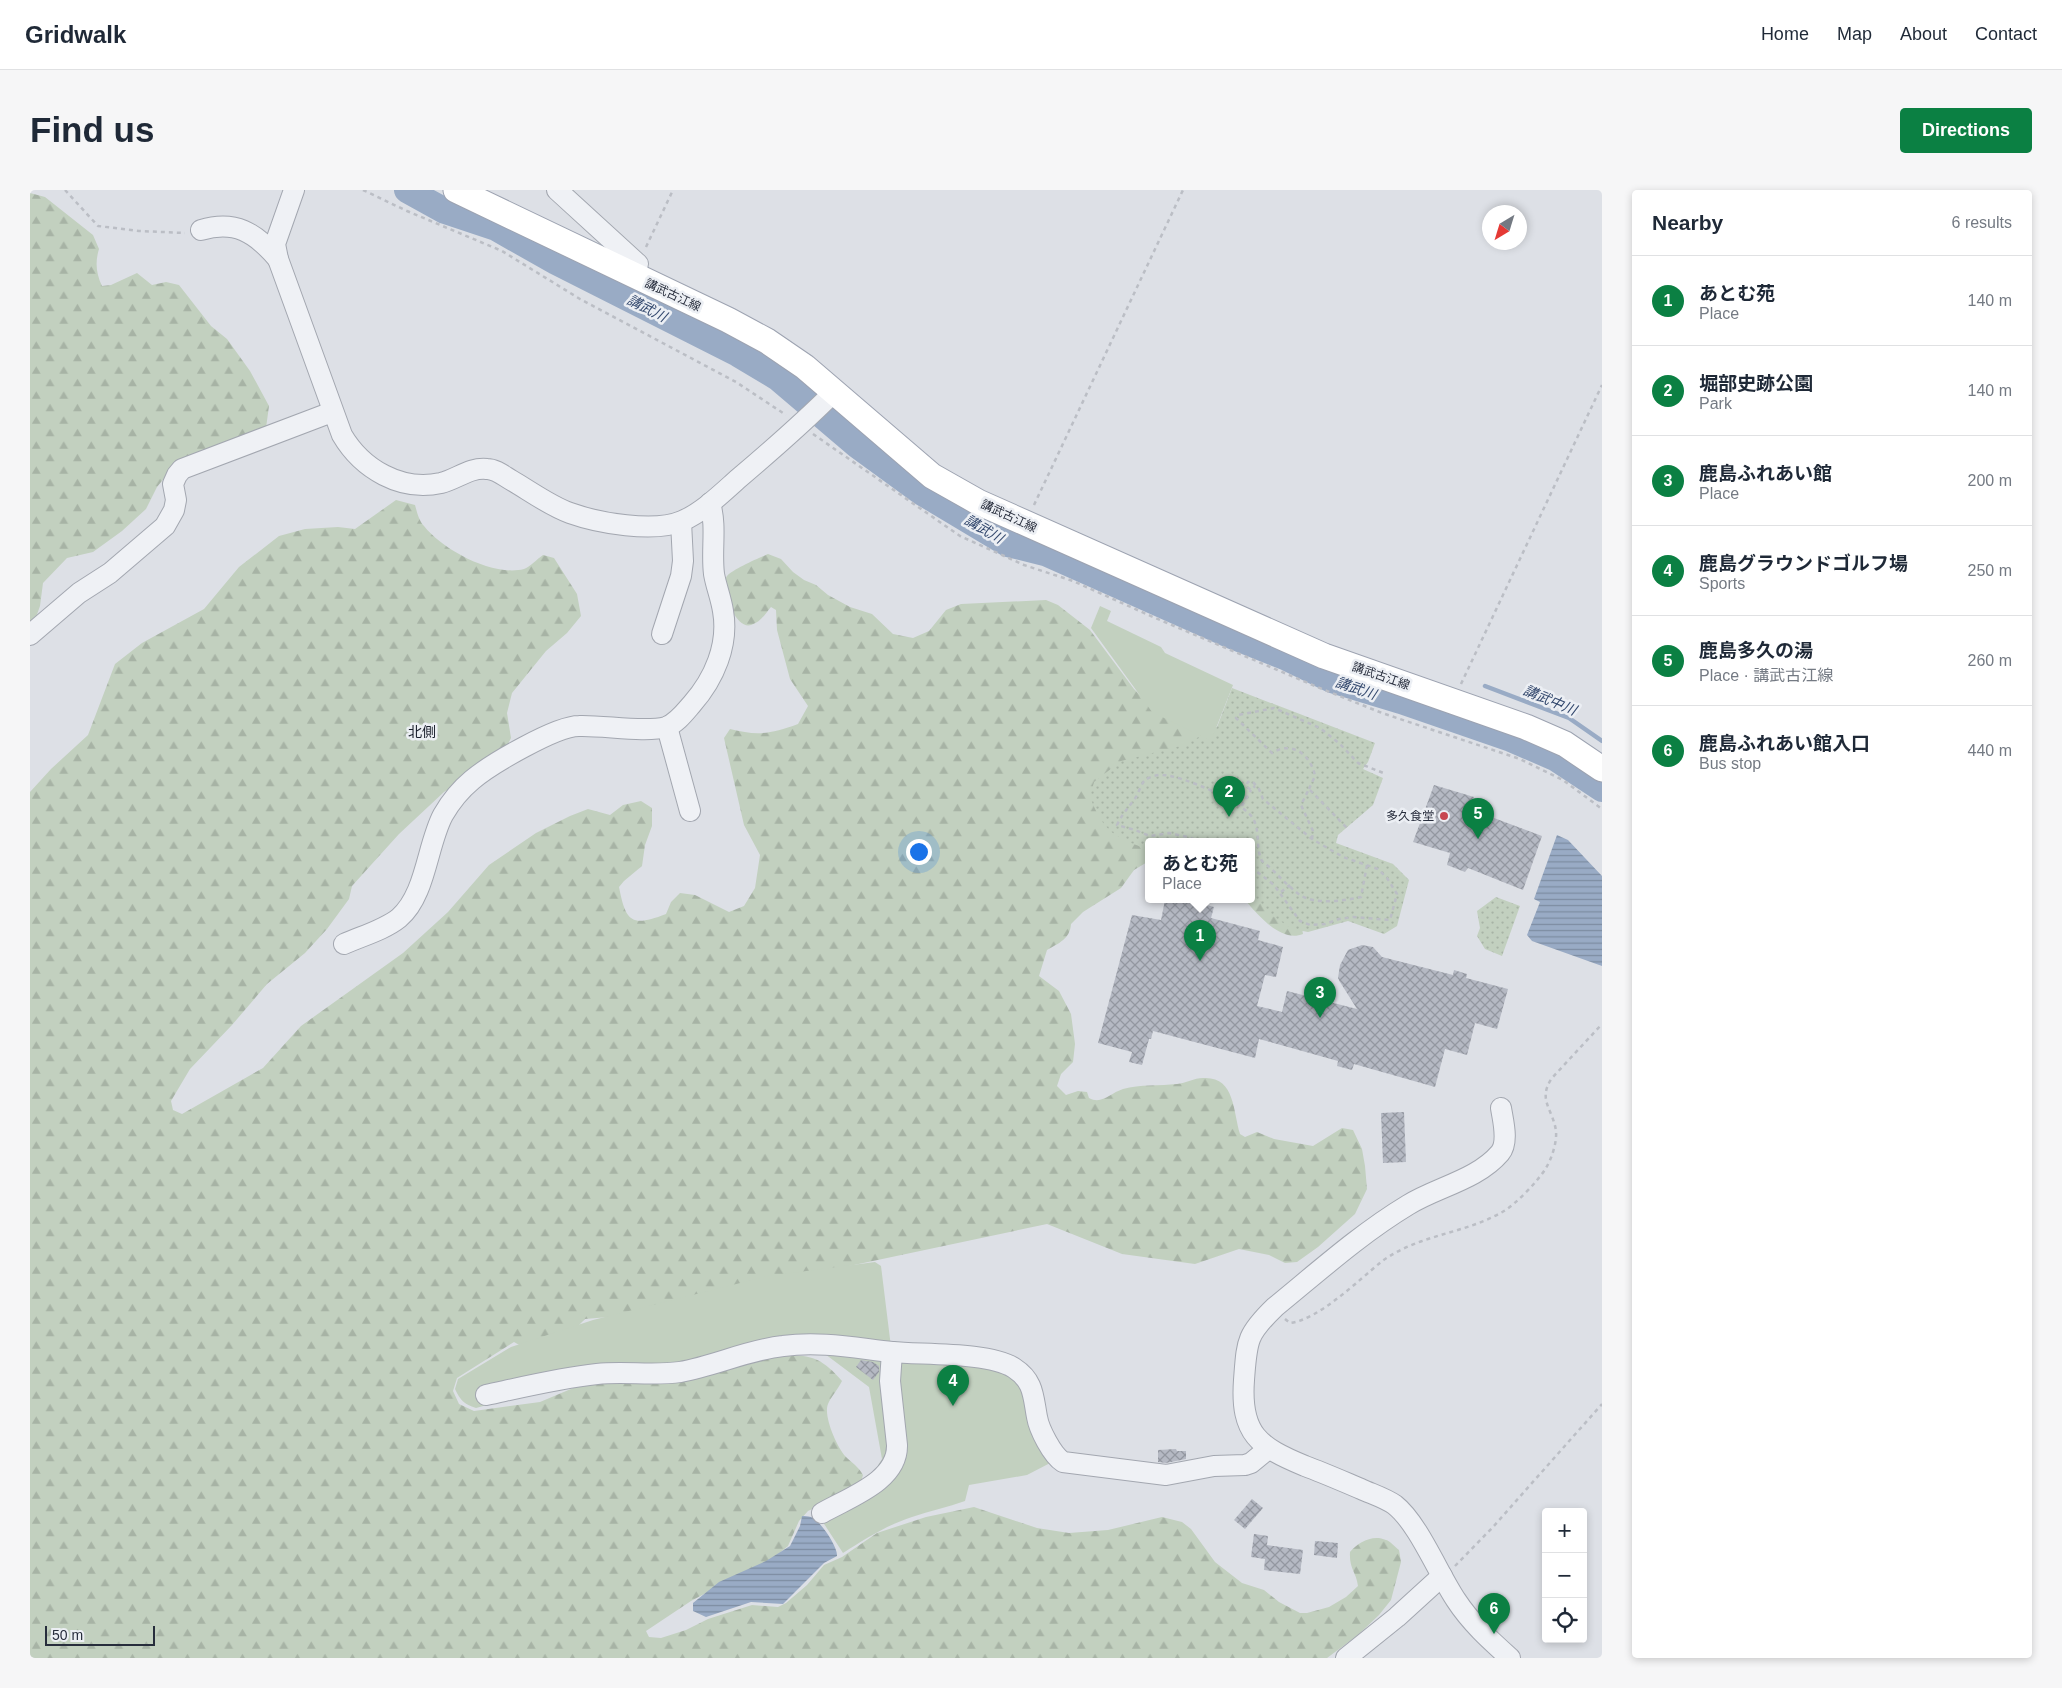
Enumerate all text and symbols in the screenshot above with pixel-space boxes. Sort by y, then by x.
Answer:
text: Gridwalk [25,21,126,48]
text: Home [1761,24,1809,44]
text: Map [1837,24,1872,44]
text: About [1900,24,1947,44]
text: Contact [1975,24,2037,44]
button: Directions [1900,108,2032,153]
text: Find us [30,110,154,149]
north arrow [1482,205,1527,250]
text: Nearby [1652,211,1723,234]
text: 6 results [1952,214,2012,231]
street label: 講武古江線 [643,276,703,314]
text: あとむ苑 [1699,283,1775,304]
water label: 講武川 [625,291,671,326]
text: 1 [1664,292,1672,309]
text: 140 m [1968,292,2012,309]
text: Place [1699,305,1739,322]
text: 堀部史跡公園 [1699,373,1813,394]
text: 2 [1664,382,1672,399]
text: 140 m [1968,382,2012,399]
text: Park [1699,395,1732,412]
text: 鹿島ふれあい館 [1699,463,1832,484]
text: 3 [1664,472,1672,489]
text: 200 m [1968,472,2012,489]
text: Place [1699,485,1739,502]
street label: 講武古江線 [979,497,1039,535]
water label: 講武川 [962,512,1008,547]
text: 鹿島グラウンドゴルフ場 [1699,553,1908,574]
text: 4 [1664,562,1672,579]
text: 250 m [1968,562,2012,579]
text: Sports [1699,575,1745,592]
text: 鹿島多久の湯 [1699,640,1813,661]
text: 5 [1664,652,1672,669]
text: 260 m [1968,652,2012,669]
street label: 講武古江線 [1350,660,1412,692]
text: Place · 講武古江線 [1699,667,1833,684]
water label: 講武川 [1334,674,1380,703]
water label: 講武中川 [1521,682,1581,719]
district label: 北側 [408,724,436,740]
text: 鹿島ふれあい館入口 [1699,733,1870,754]
text: 6 [1664,742,1672,759]
text: 440 m [1968,742,2012,759]
text: Bus stop [1699,755,1761,772]
pin: 2 [1213,776,1245,817]
pin: 5 [1462,798,1494,839]
place label: 多久食堂 [1386,809,1434,823]
marker: 多久食堂 [1438,810,1450,822]
popup [1145,838,1255,903]
your location [906,839,932,865]
text: あとむ苑 [1162,853,1238,874]
text: Place [1162,875,1202,892]
pin: 1 [1184,920,1216,961]
pin: 3 [1304,977,1336,1018]
pin: 4 [937,1365,969,1406]
map controls [1542,1508,1587,1643]
button: + [1542,1508,1587,1553]
button: − [1542,1553,1587,1598]
pin: 6 [1478,1593,1510,1634]
button: locate [1542,1598,1587,1643]
scale bar [45,1623,155,1646]
text: 50 m [52,1627,83,1643]

